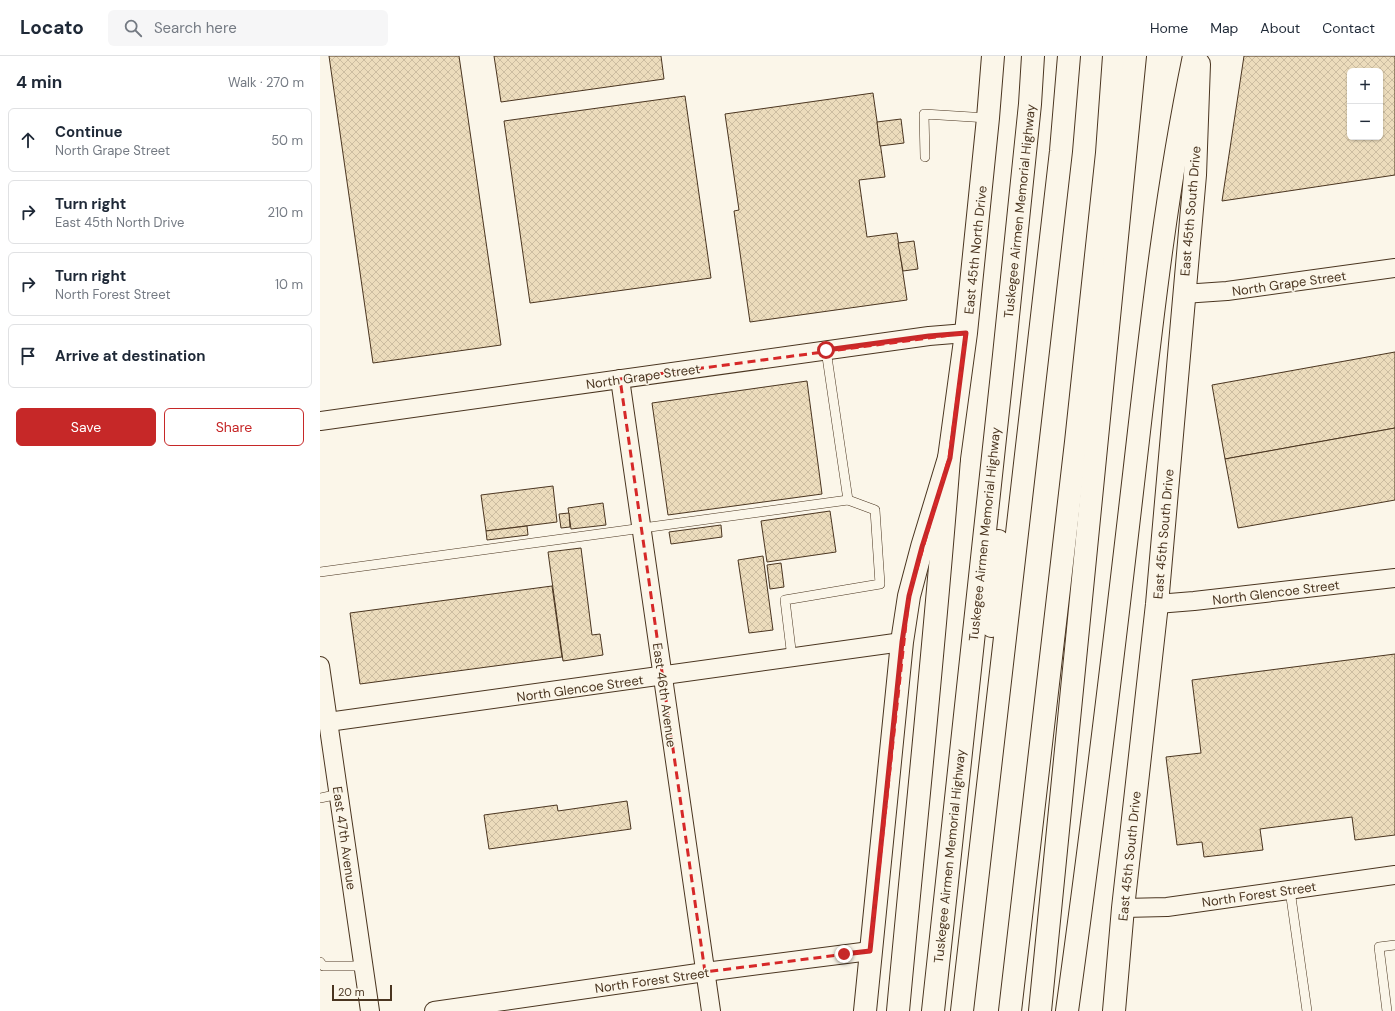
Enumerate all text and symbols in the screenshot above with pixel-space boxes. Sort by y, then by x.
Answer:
search box [108,10,388,46]
text: Locato [20,15,84,40]
icon: search [122,17,144,39]
text: Search here [154,18,237,38]
text: Home [1150,19,1188,37]
text: Map [1210,19,1238,37]
text: About [1260,19,1300,37]
text: Contact [1322,19,1375,37]
map controls [1347,68,1383,140]
button: + [1347,68,1383,104]
text: 4 min [16,71,62,93]
text: Walk · 270 m [228,74,304,91]
street label: Tuskegee Airmen Memorial Highway [1000,103,1039,319]
button: − [1347,104,1383,140]
text: Continue [55,122,123,142]
icon: ahead [17,129,39,151]
text: 50 m [271,132,303,149]
text: North Grape Street [55,142,170,159]
street label: East 45th South Drive [1176,145,1205,277]
street label: East 45th North Drive [960,185,991,315]
text: Turn right [55,194,126,214]
icon: right [17,201,39,223]
text: 210 m [268,204,303,221]
text: East 45th North Drive [55,214,184,231]
text: Turn right [55,266,126,286]
street label: North Grape Street [1231,267,1347,300]
icon: right [17,273,39,295]
text: 10 m [275,276,303,293]
text: North Forest Street [55,286,171,303]
route start [817,341,835,359]
icon: arrive [17,345,39,367]
text: Arrive at destination [55,346,206,366]
street label: North Grape Street [585,360,701,393]
button: Save [16,408,156,446]
button: Share [164,408,304,446]
street label: Tuskegee Airmen Memorial Highway [965,426,1004,642]
street label: East 45th South Drive [1149,468,1178,600]
street label: North Glencoe Street [1212,576,1341,609]
street label: East 46th Avenue [649,642,680,748]
street label: North Glencoe Street [516,671,645,706]
street label: Tuskegee Airmen Memorial Highway [930,748,969,964]
street label: East 47th Avenue [329,785,360,891]
street label: East 45th South Drive [1114,790,1145,922]
street label: North Forest Street [1201,878,1317,911]
route end [835,945,853,963]
street label: North Forest Street [594,964,710,997]
scale bar [332,983,392,1002]
text: 20 m [338,985,364,999]

